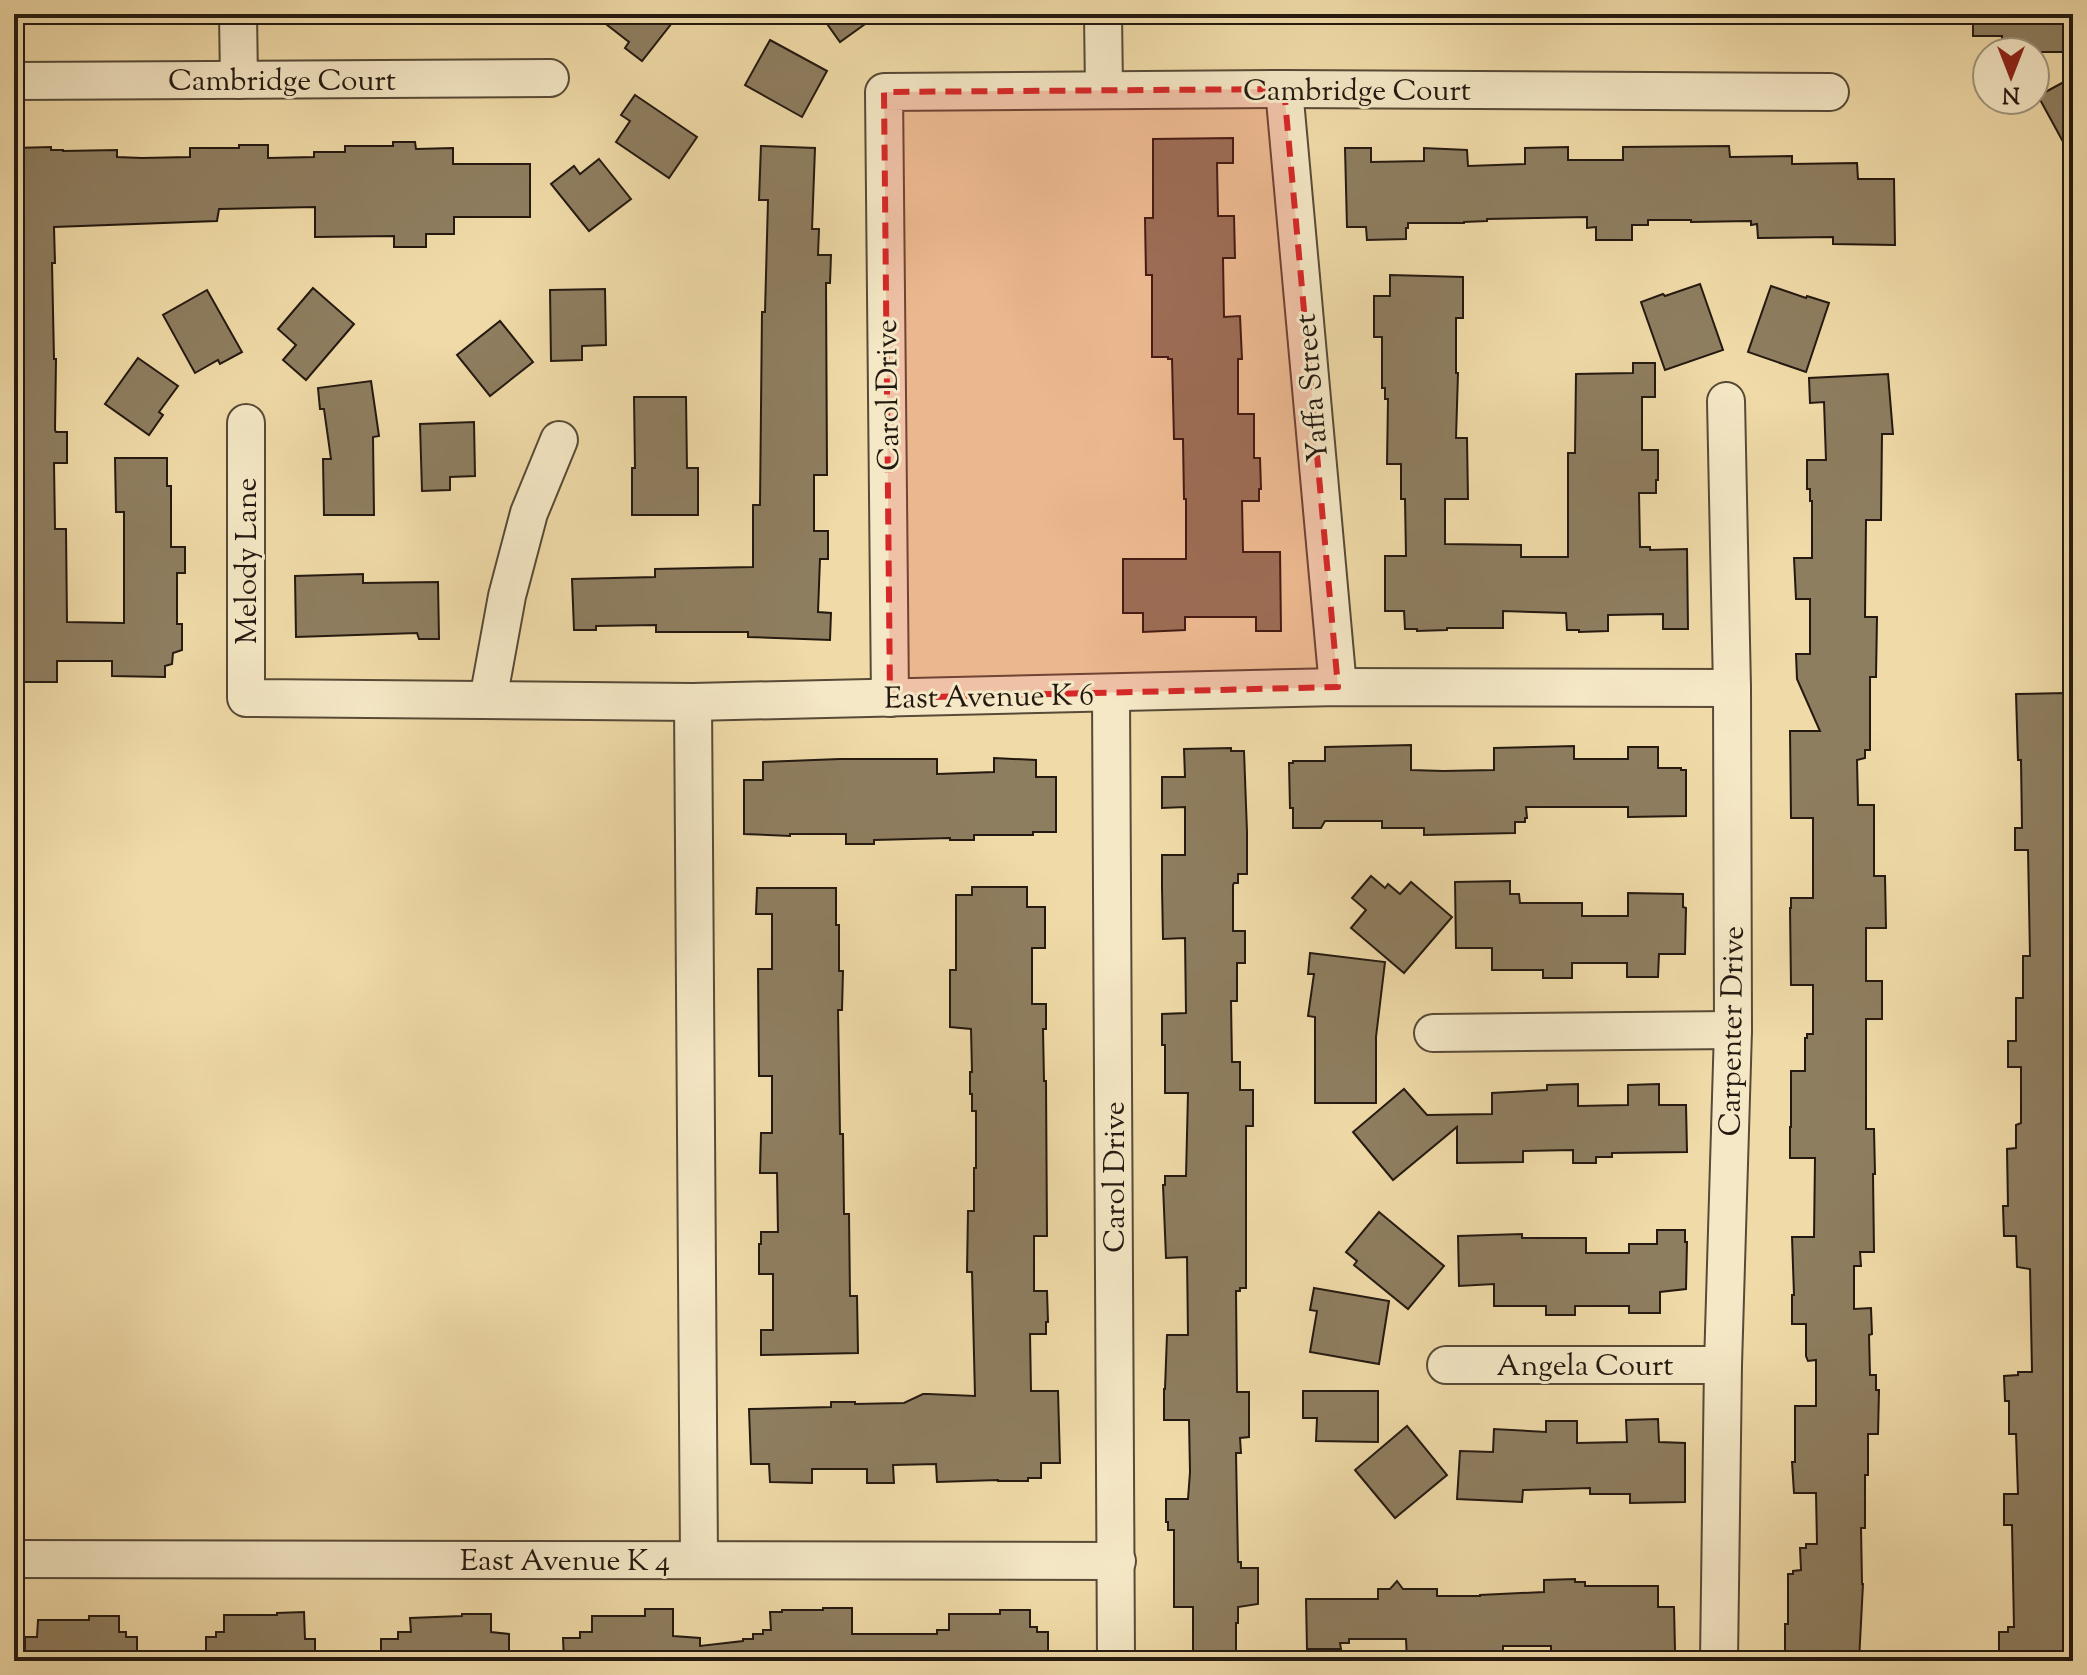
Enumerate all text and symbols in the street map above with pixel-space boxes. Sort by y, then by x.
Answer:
north arrow [1971,36,2051,116]
street label: Cambridge Court [168,61,396,104]
street label: Cambridge Court [1243,71,1471,114]
text: N [2002,77,2020,109]
street label: Yaffa Street [1286,312,1341,464]
street label: Carol Drive [867,319,912,471]
street label: Melody Lane [227,478,270,644]
street label: East Avenue K 6 [884,675,1094,722]
street label: Carpenter Drive [1710,925,1757,1137]
street label: Carol Drive [1095,1101,1138,1253]
street label: Angela Court [1496,1346,1674,1389]
street label: East Avenue K 4 [460,1541,670,1584]

